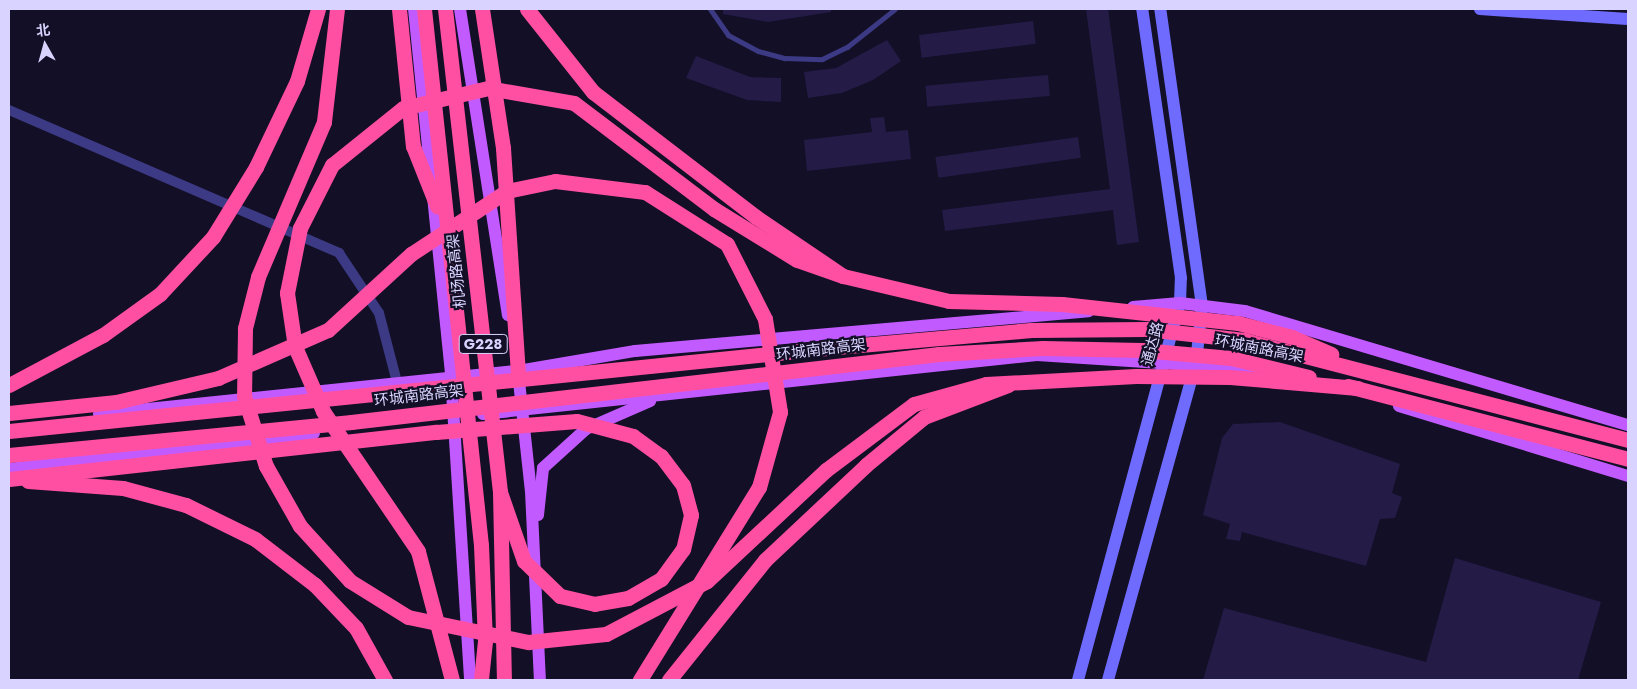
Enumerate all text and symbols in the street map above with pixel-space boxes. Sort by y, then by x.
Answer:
text: 北 [35,19,51,41]
north arrow [20,20,70,70]
street label: 机场路高架 [444,233,470,309]
street label: 通达路 [1138,320,1168,368]
road number: G228 [458,332,508,356]
street label: 环城南路高架 [1213,332,1305,366]
street label: 环城南路高架 [775,336,867,364]
street label: 环城南路高架 [373,382,465,410]

